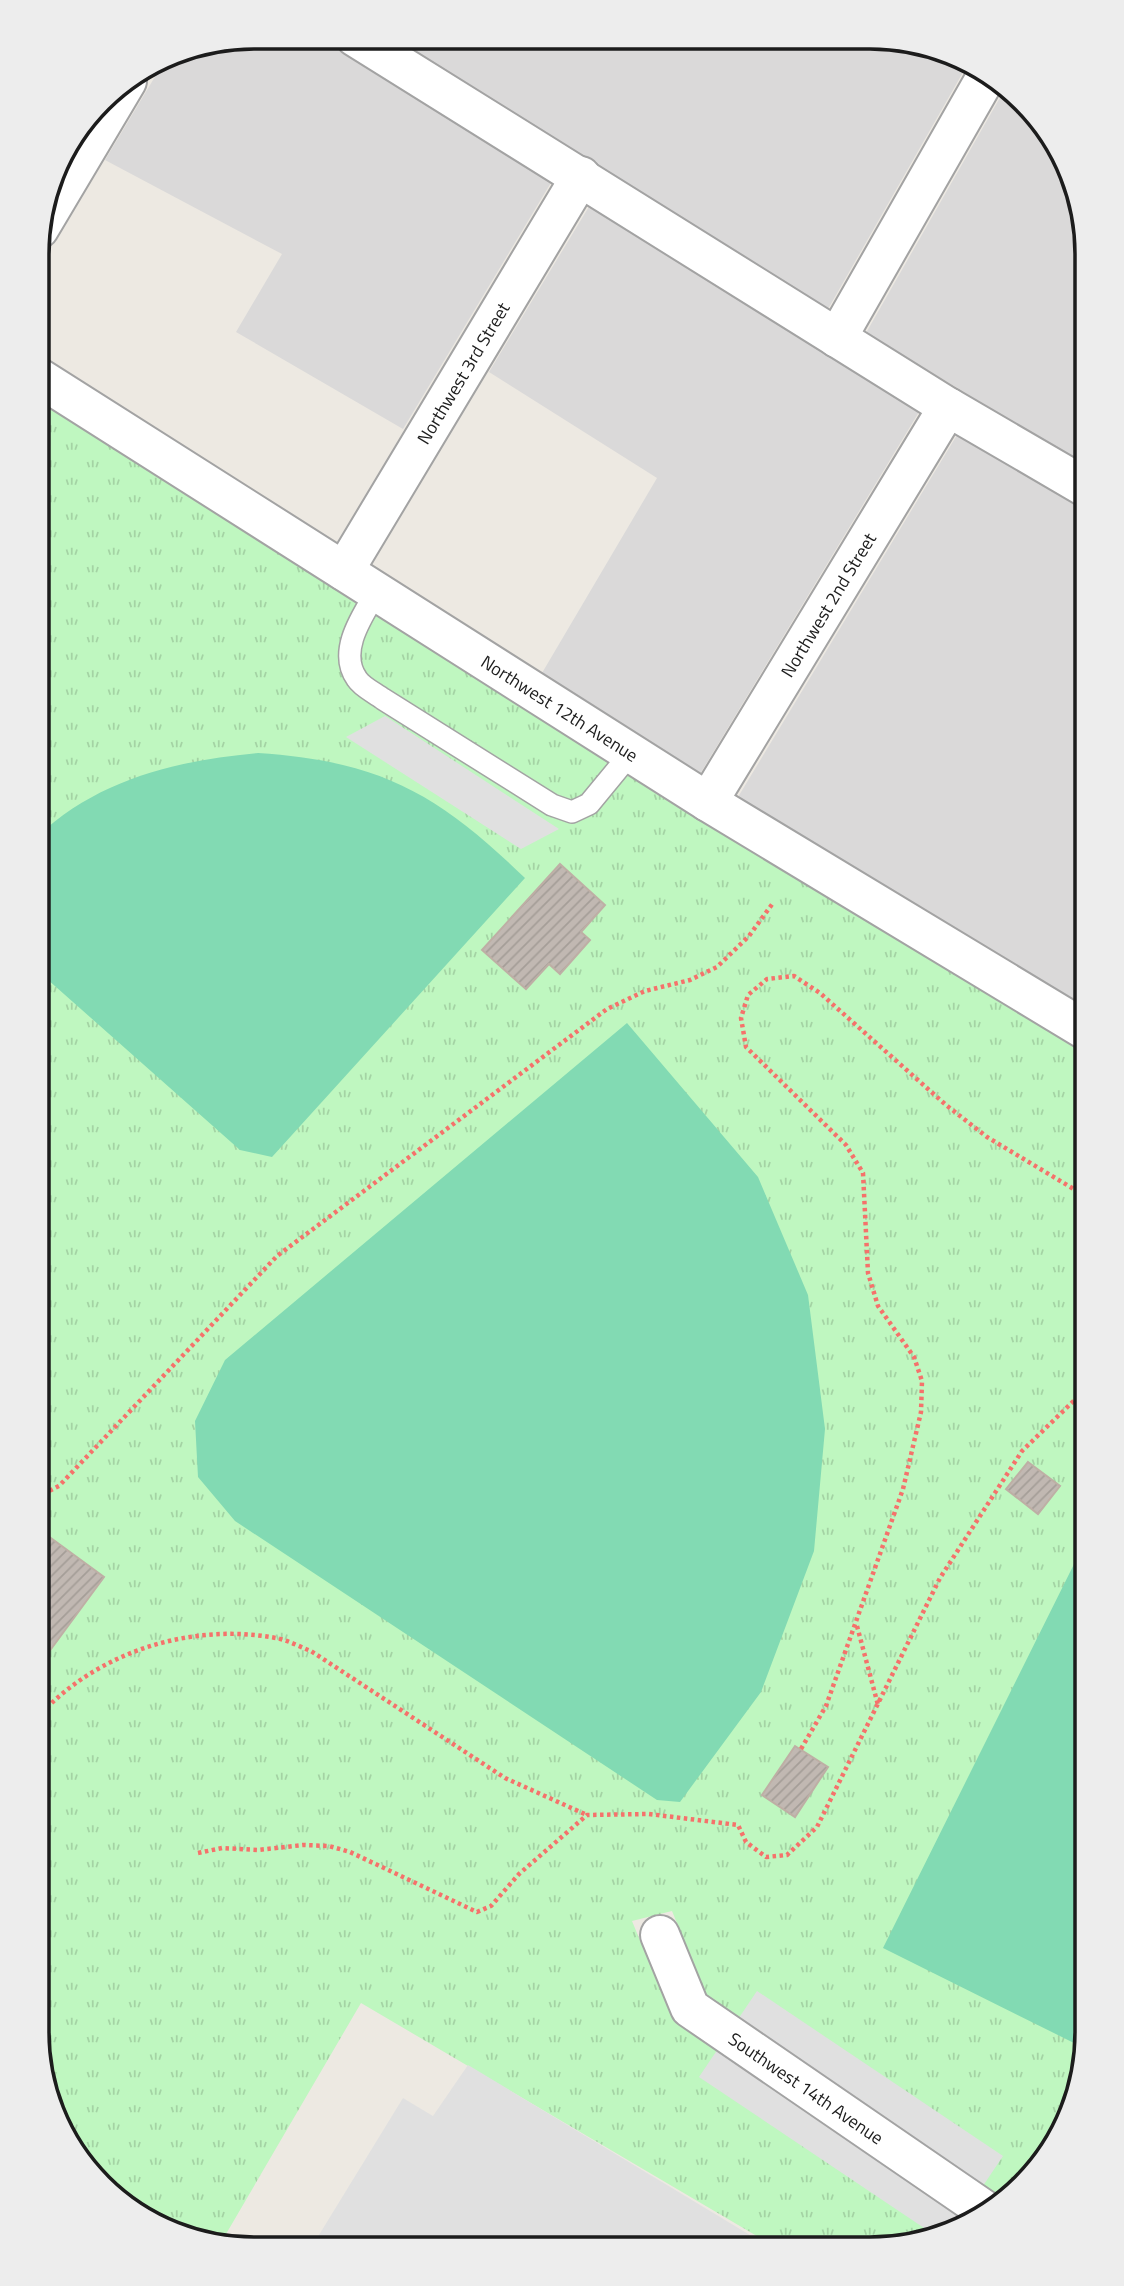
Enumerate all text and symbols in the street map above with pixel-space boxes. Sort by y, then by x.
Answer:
street label: Northwest 3rd Street [410,296,516,449]
street label: Northwest 2nd Street [774,527,883,682]
street label: Northwest 12th Avenue [476,648,644,768]
street label: Southwest 14th Avenue [723,2025,889,2151]

